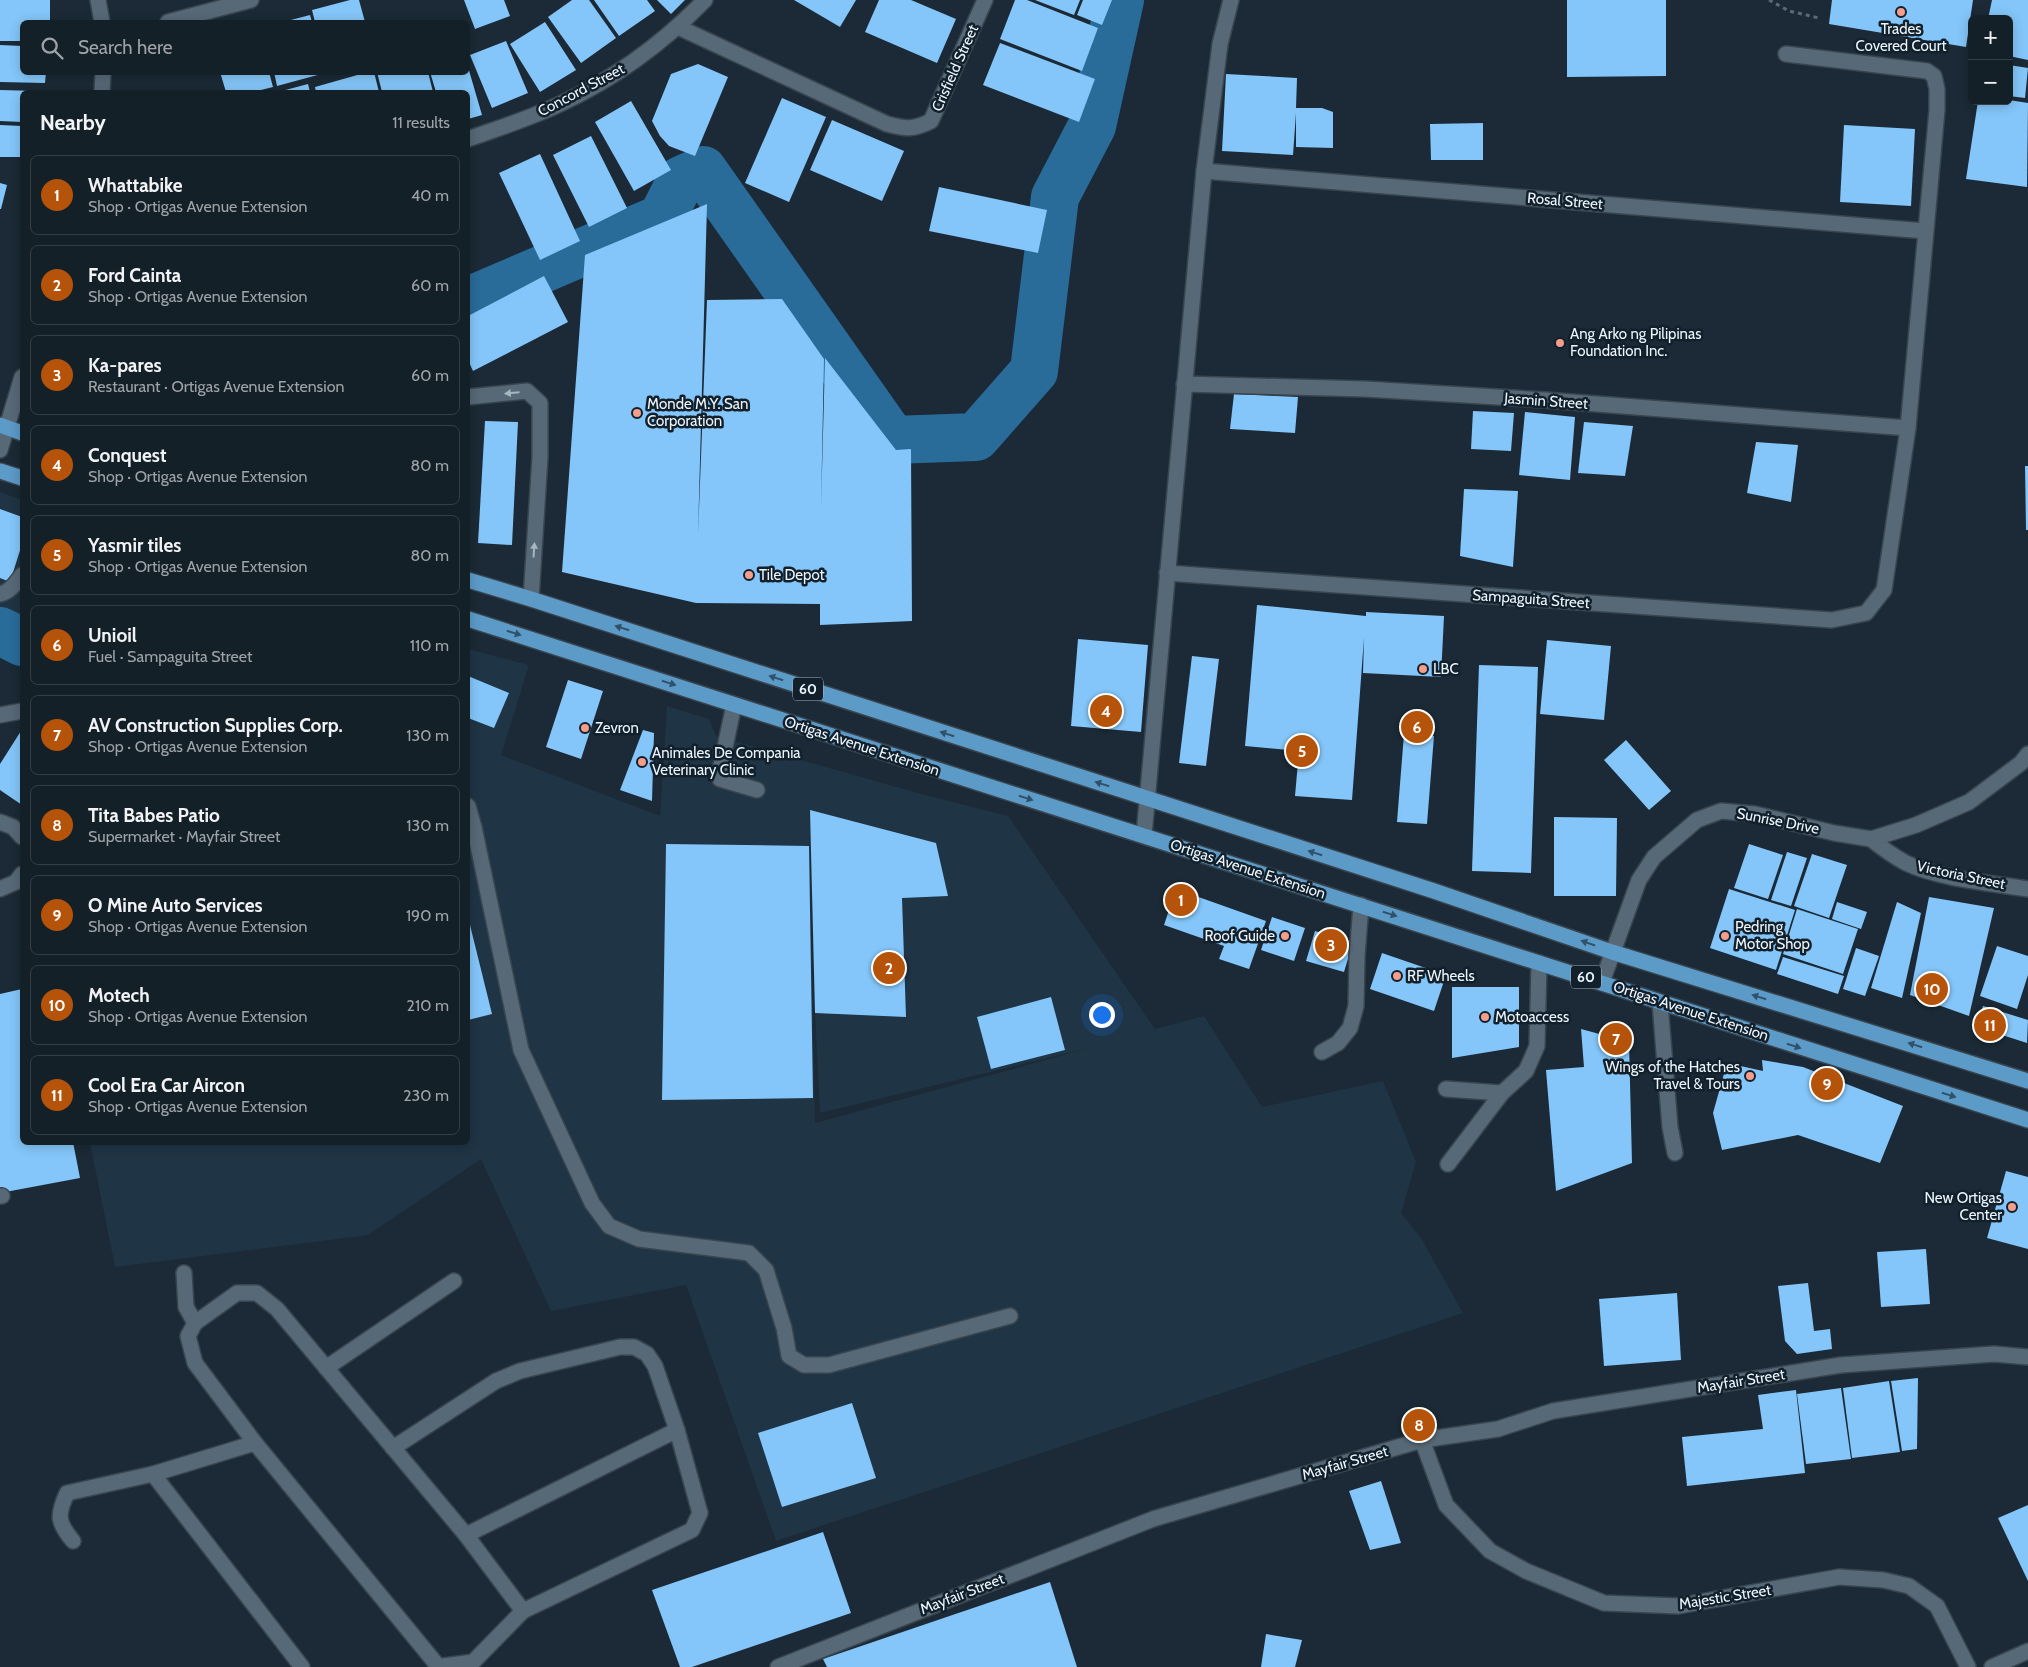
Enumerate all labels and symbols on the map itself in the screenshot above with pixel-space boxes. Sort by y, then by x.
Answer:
marker: Trades Covered Court [1895,6,1907,18]
place label: Trades Covered Court [1856,20,1946,55]
street label: Crisfield Street [928,22,982,114]
street label: Concord Street [535,60,627,120]
street label: Rosal Street [1526,189,1604,213]
place label: Ang Arko ng Pilipinas Foundation Inc. [1570,325,1701,360]
marker: Ang Arko ng Pilipinas Foundation Inc. [1554,337,1566,349]
one-way arrow [504,389,520,397]
street label: Jasmin Street [1503,389,1588,413]
place label: Monde M.Y. San Corporation [647,395,748,430]
marker: Monde M.Y. San Corporation [631,407,643,419]
one-way arrow [530,542,538,558]
place label: Tile Depot [759,566,825,584]
marker: Tile Depot [743,569,755,581]
street label: Sampaguita Street [1472,586,1590,612]
one-way arrow [614,624,629,631]
one-way arrow [507,630,522,638]
place label: LBC [1433,660,1459,678]
marker: LBC [1417,663,1429,675]
one-way arrow [769,674,784,682]
road number: 60 [793,678,823,701]
one-way arrow [661,680,676,687]
pin: 4 [1090,692,1122,730]
pin: 6 [1401,708,1433,746]
street label: Ortigas Avenue Extension [782,712,942,780]
place label: Zevron [595,719,639,737]
marker: Zevron [579,722,591,734]
one-way arrow [940,730,955,737]
pin: 5 [1286,732,1318,770]
place label: Animales De Compania Veterinary Clinic [652,744,801,779]
marker: Animales De Compania Veterinary Clinic [636,756,648,768]
one-way arrow [1094,780,1109,788]
one-way arrow [1019,794,1034,802]
street label: Sunrise Drive [1735,804,1821,838]
street label: Ortigas Avenue Extension [1168,835,1328,903]
one-way arrow [1308,848,1323,856]
street label: Victoria Street [1915,857,2007,893]
pin: 1 [1165,881,1197,919]
one-way arrow [1383,911,1398,919]
place label: Pedring Motor Shop [1735,918,1810,953]
pin: 3 [1315,926,1347,964]
place label: Roof Guide [1204,927,1275,945]
marker: Roof Guide [1279,930,1291,942]
marker: Pedring Motor Shop [1719,930,1731,942]
one-way arrow [1580,939,1595,946]
pin: 2 [873,949,905,987]
road number: 60 [1571,966,1601,989]
place label: RF Wheels [1407,967,1475,985]
marker: RF Wheels [1391,970,1403,982]
pin: 10 [1916,970,1948,1008]
street label: Ortigas Avenue Extension [1611,977,1771,1045]
one-way arrow [1752,993,1767,1001]
your location [1089,1002,1115,1028]
pin: 11 [1974,1006,2006,1044]
place label: Motoaccess [1495,1008,1569,1026]
marker: Motoaccess [1479,1011,1491,1023]
pin: 7 [1600,1020,1632,1058]
one-way arrow [1907,1041,1922,1049]
one-way arrow [1787,1042,1802,1050]
place label: Wings of the Hatches Travel & Tours [1605,1058,1740,1093]
pin: 9 [1811,1065,1843,1103]
marker: Wings of the Hatches Travel & Tours [1744,1070,1756,1082]
one-way arrow [1942,1091,1957,1099]
place label: New Ortigas Center [1924,1189,2002,1224]
marker: New Ortigas Center [2006,1201,2018,1213]
street label: Mayfair Street [1696,1365,1786,1397]
pin: 8 [1403,1406,1435,1444]
street label: Mayfair Street [1300,1442,1390,1484]
street label: Mayfair Street [917,1570,1007,1618]
street label: Majestic Street [1677,1581,1773,1613]

